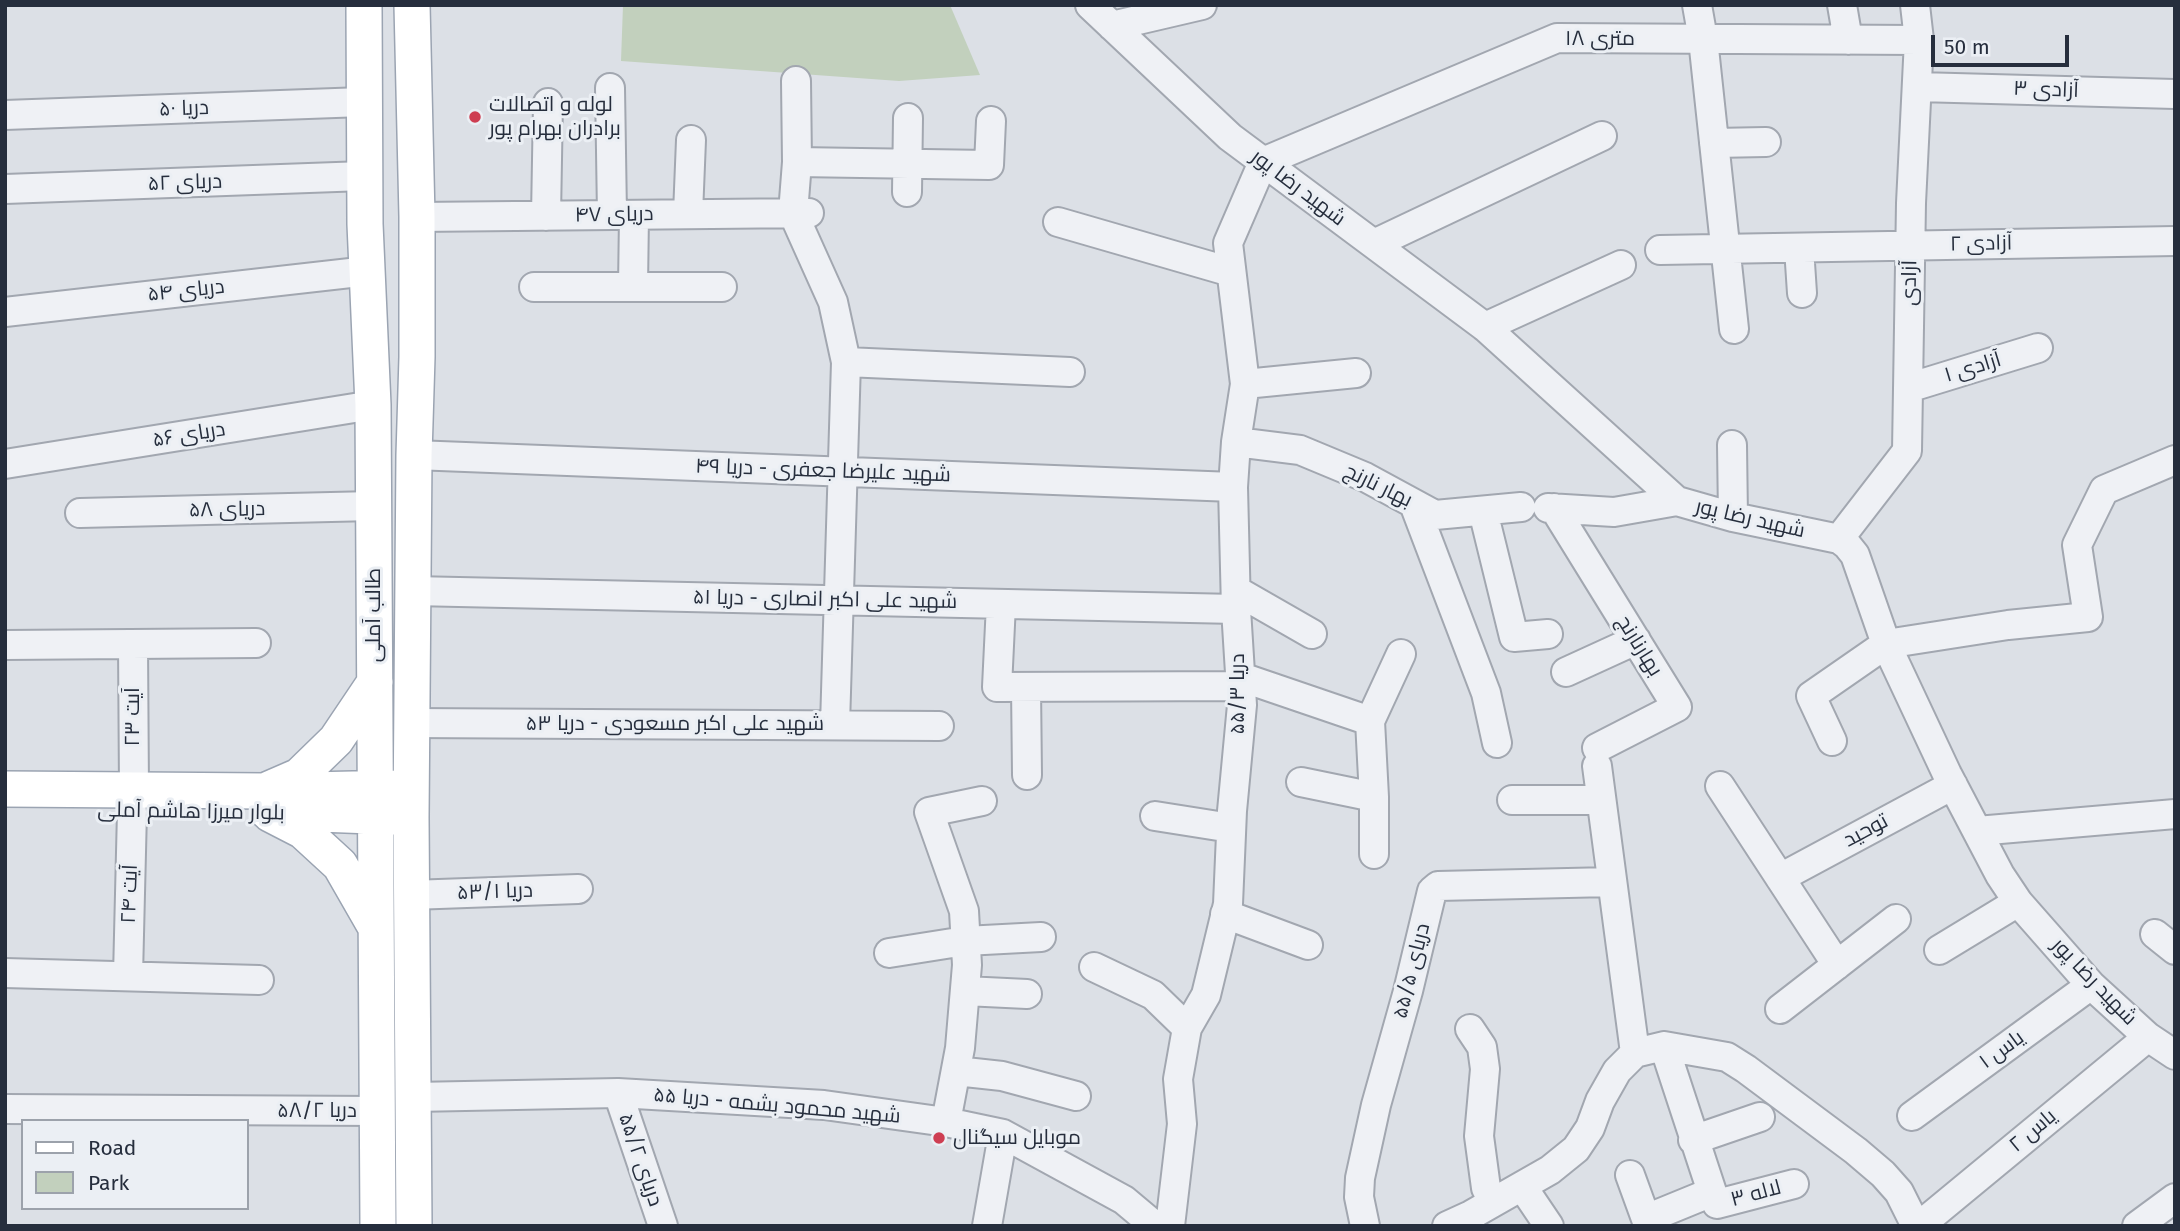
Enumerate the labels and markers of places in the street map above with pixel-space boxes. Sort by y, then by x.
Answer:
place label: لوله و اتصالات برادران بهرام پور [489,92,621,142]
marker: لوله و اتصالات برادران بهرام پور [467,109,483,125]
place label: موبایل سیگنال [953,1125,1081,1151]
marker: موبایل سیگنال [931,1130,947,1146]

